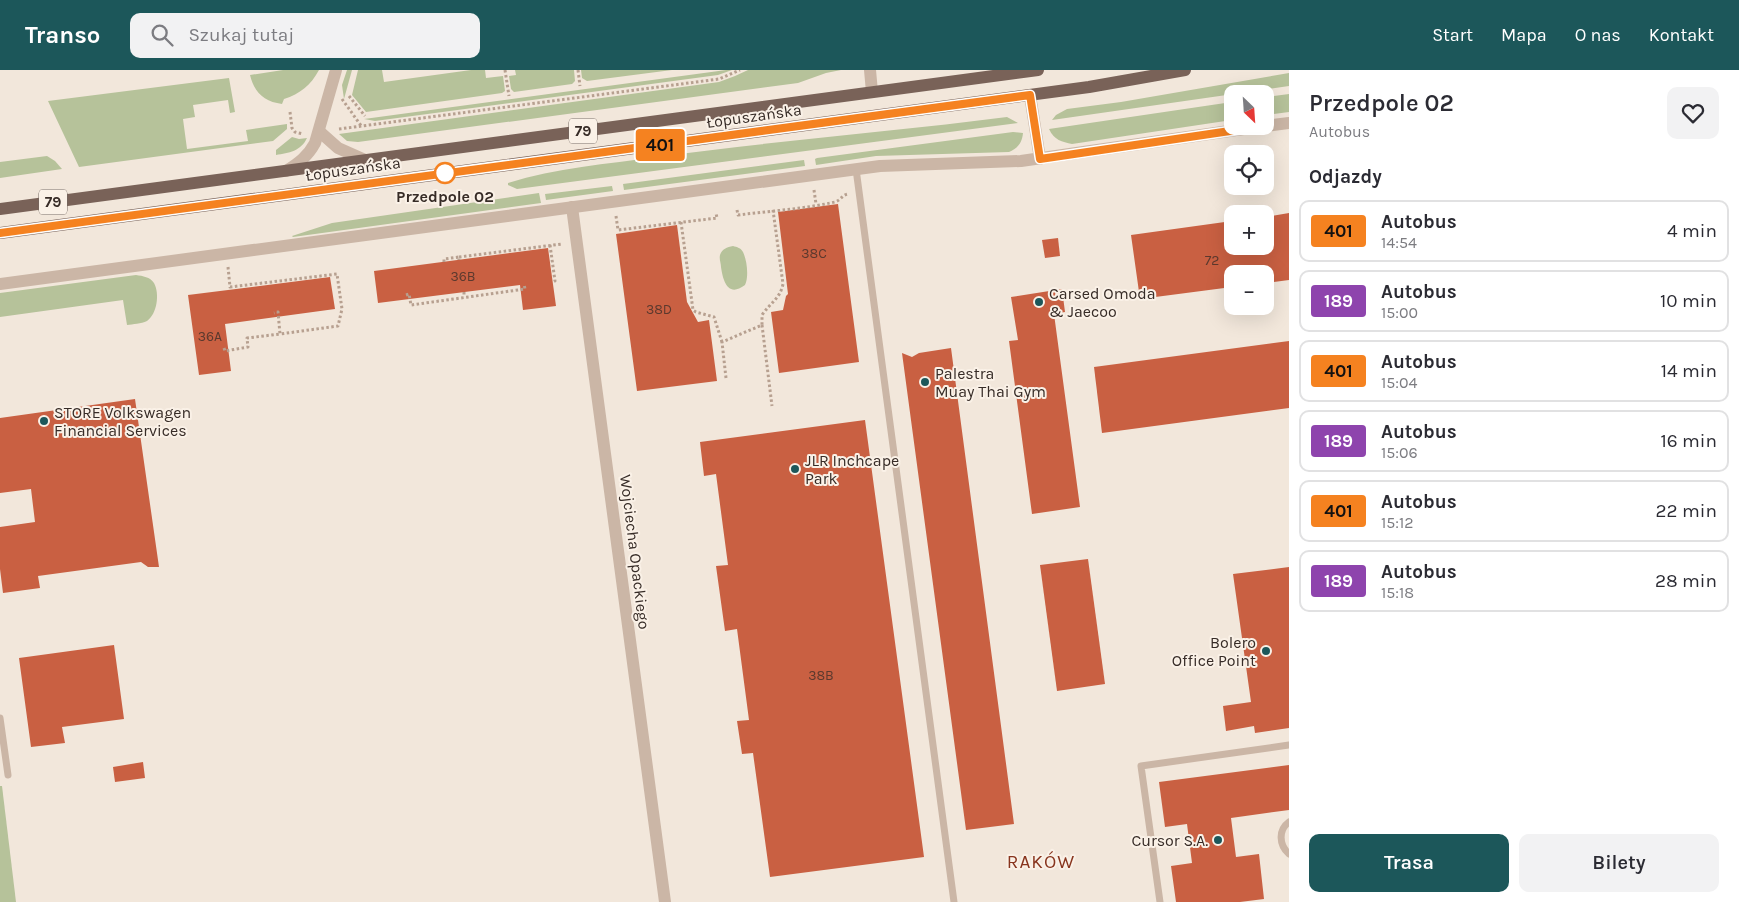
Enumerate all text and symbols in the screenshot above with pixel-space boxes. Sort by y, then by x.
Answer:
search box [130,13,480,58]
text: Transo [25,21,100,49]
icon: search [148,21,176,49]
text: Szukaj tutaj [188,24,294,46]
text: Start [1432,24,1473,46]
text: Mapa [1501,24,1547,46]
text: O nas [1575,24,1621,46]
text: Kontakt [1649,24,1714,46]
north arrow [1224,85,1274,135]
map controls [1224,85,1274,315]
button: heart [1667,87,1719,139]
text: Przedpole 02 [1309,89,1454,117]
street label: Łopuszańska [705,100,803,132]
road number: 79 [569,118,597,144]
text: Autobus [1309,122,1370,141]
line badge: 401 [631,129,689,161]
text: 401 [646,134,674,156]
button: locate [1224,145,1274,195]
street label: Łopuszańska [304,153,402,185]
marker: Przedpole 02 [434,162,456,184]
text: Odjazdy [1309,166,1382,188]
place label: Przedpole 02 [396,187,494,206]
road number: 79 [39,190,67,214]
button: + [1224,205,1274,255]
text: Autobus [1381,211,1457,233]
text: 401 [1324,220,1353,242]
text: 4 min [1667,220,1717,242]
text: 14:54 [1381,233,1417,252]
house number: 38C [801,245,827,262]
house number: 72 [1205,252,1219,269]
button: − [1224,265,1274,315]
house number: 36B [451,268,475,285]
text: Autobus [1381,281,1457,303]
place label: Carsed Omoda & Jaecoo [1049,284,1156,321]
text: 189 [1324,290,1353,312]
text: 10 min [1660,290,1717,312]
marker: Carsed Omoda & Jaecoo [1033,296,1045,308]
house number: 38D [646,301,672,318]
text: 15:00 [1381,303,1418,322]
house number: 36A [198,328,222,345]
text: Autobus [1381,351,1457,373]
text: 401 [1324,360,1353,382]
text: 14 min [1661,360,1717,382]
place label: Palestra Muay Thai Gym [935,364,1046,401]
text: 15:04 [1381,373,1417,392]
marker: Palestra Muay Thai Gym [919,376,931,388]
place label: STORE Volkswagen Financial Services [54,403,191,440]
marker: STORE Volkswagen Financial Services [38,415,50,427]
text: Autobus [1381,421,1457,443]
text: 189 [1324,430,1353,452]
text: 16 min [1660,430,1717,452]
text: 15:06 [1381,443,1418,462]
place label: JLR Inchcape Park [805,451,899,488]
marker: JLR Inchcape Park [789,463,801,475]
street label: Wojciecha Opackiego [616,474,654,630]
text: Autobus [1381,491,1457,513]
text: 401 [1324,500,1353,522]
text: 22 min [1656,500,1717,522]
text: 15:12 [1381,513,1414,532]
text: Autobus [1381,561,1457,583]
text: 189 [1324,570,1353,592]
text: 28 min [1655,570,1717,592]
text: 15:18 [1381,583,1414,602]
place label: Bolero Office Point [1172,633,1256,670]
marker: Bolero Office Point [1260,645,1272,657]
house number: 38B [808,667,834,684]
place label: Cursor S.A. [1131,831,1208,850]
marker: Cursor S.A. [1212,834,1224,846]
button: Trasa [1309,834,1509,892]
button: Bilety [1519,834,1719,892]
district label: RAKÓW [1007,850,1075,873]

